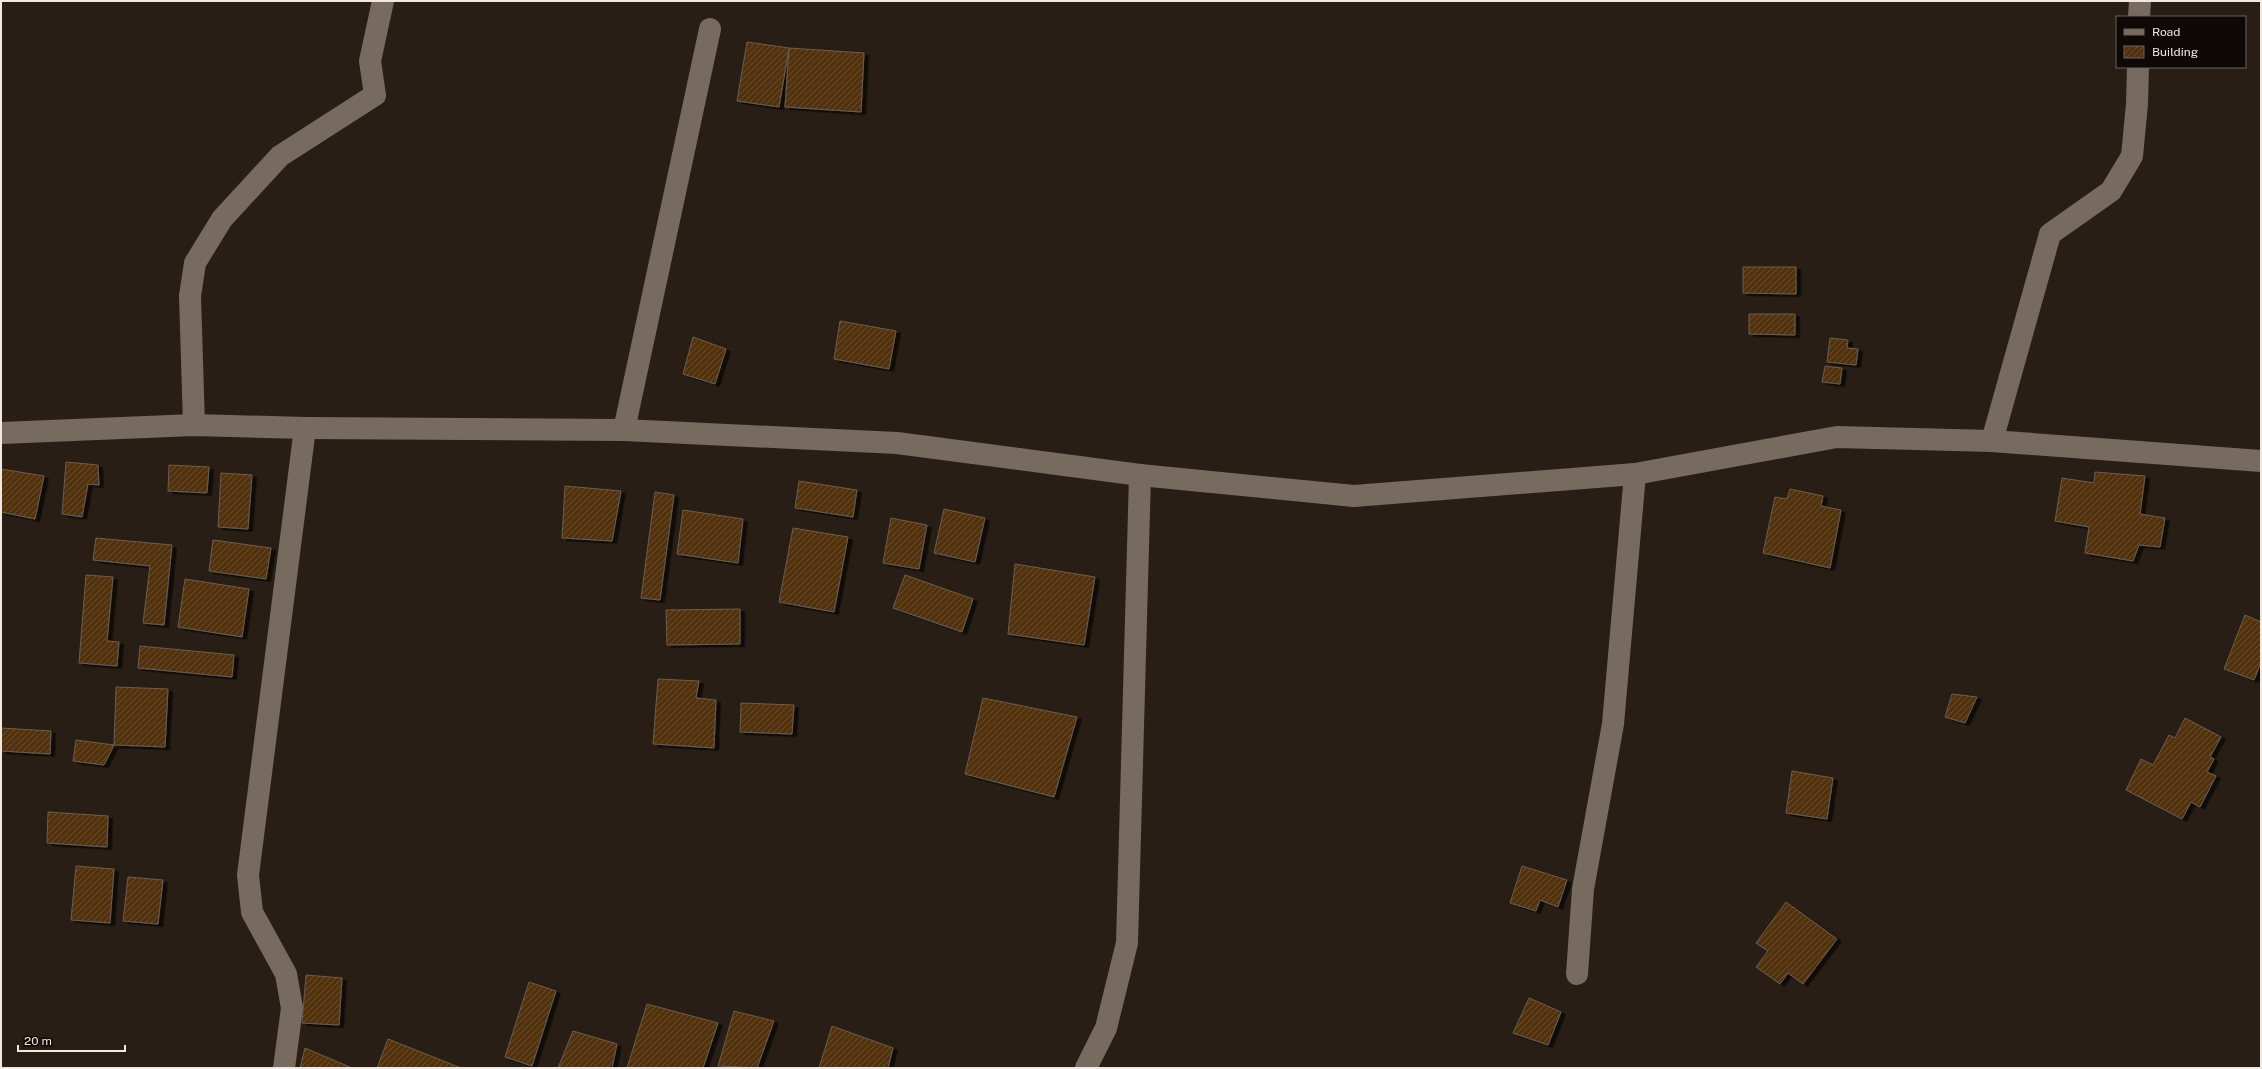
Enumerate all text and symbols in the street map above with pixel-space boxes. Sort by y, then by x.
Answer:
legend [2116,16,2246,68]
text: Road [2152,25,2180,39]
text: Building [2152,45,2198,59]
scale bar [18,1027,125,1053]
text: 20 m [24,1034,52,1048]

